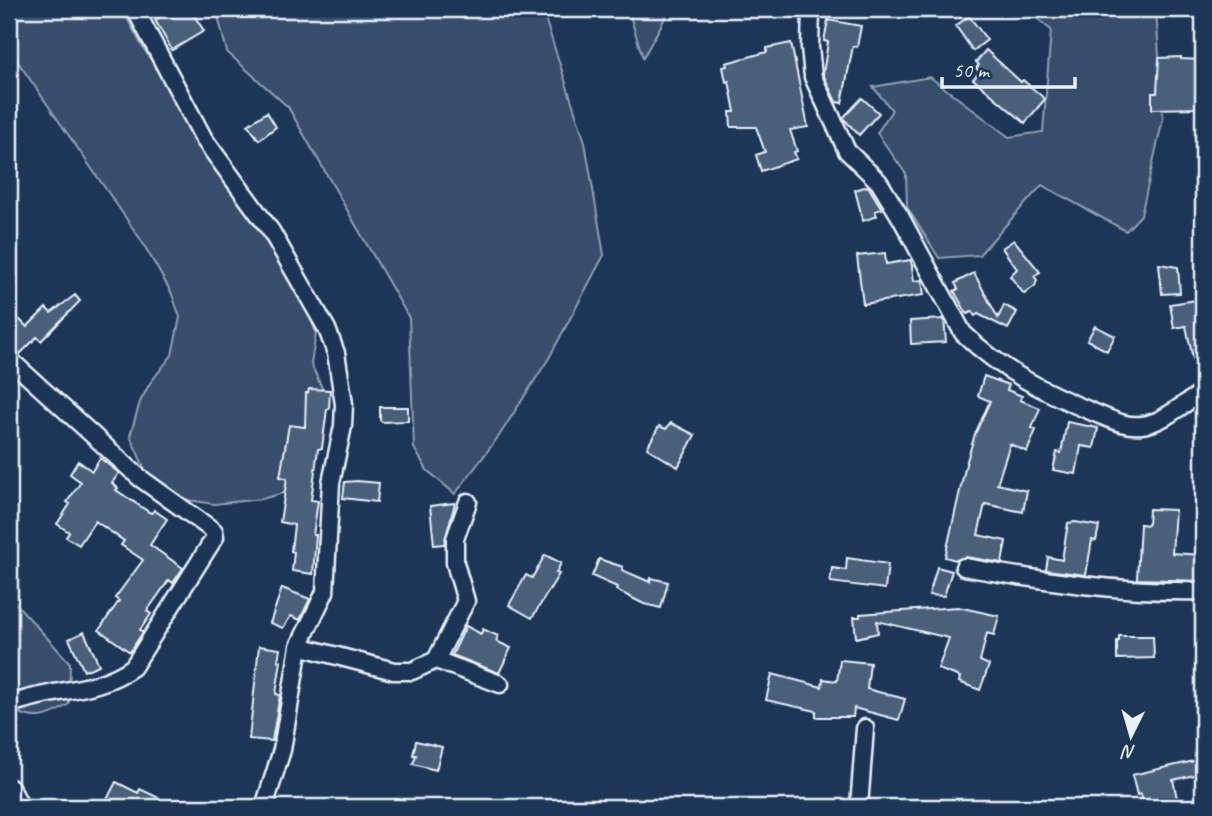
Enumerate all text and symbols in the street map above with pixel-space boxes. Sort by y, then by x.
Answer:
scale bar [942,46,1076,90]
text: 50 m [953,57,991,83]
north arrow [1096,700,1166,770]
text: N [1119,739,1137,764]

